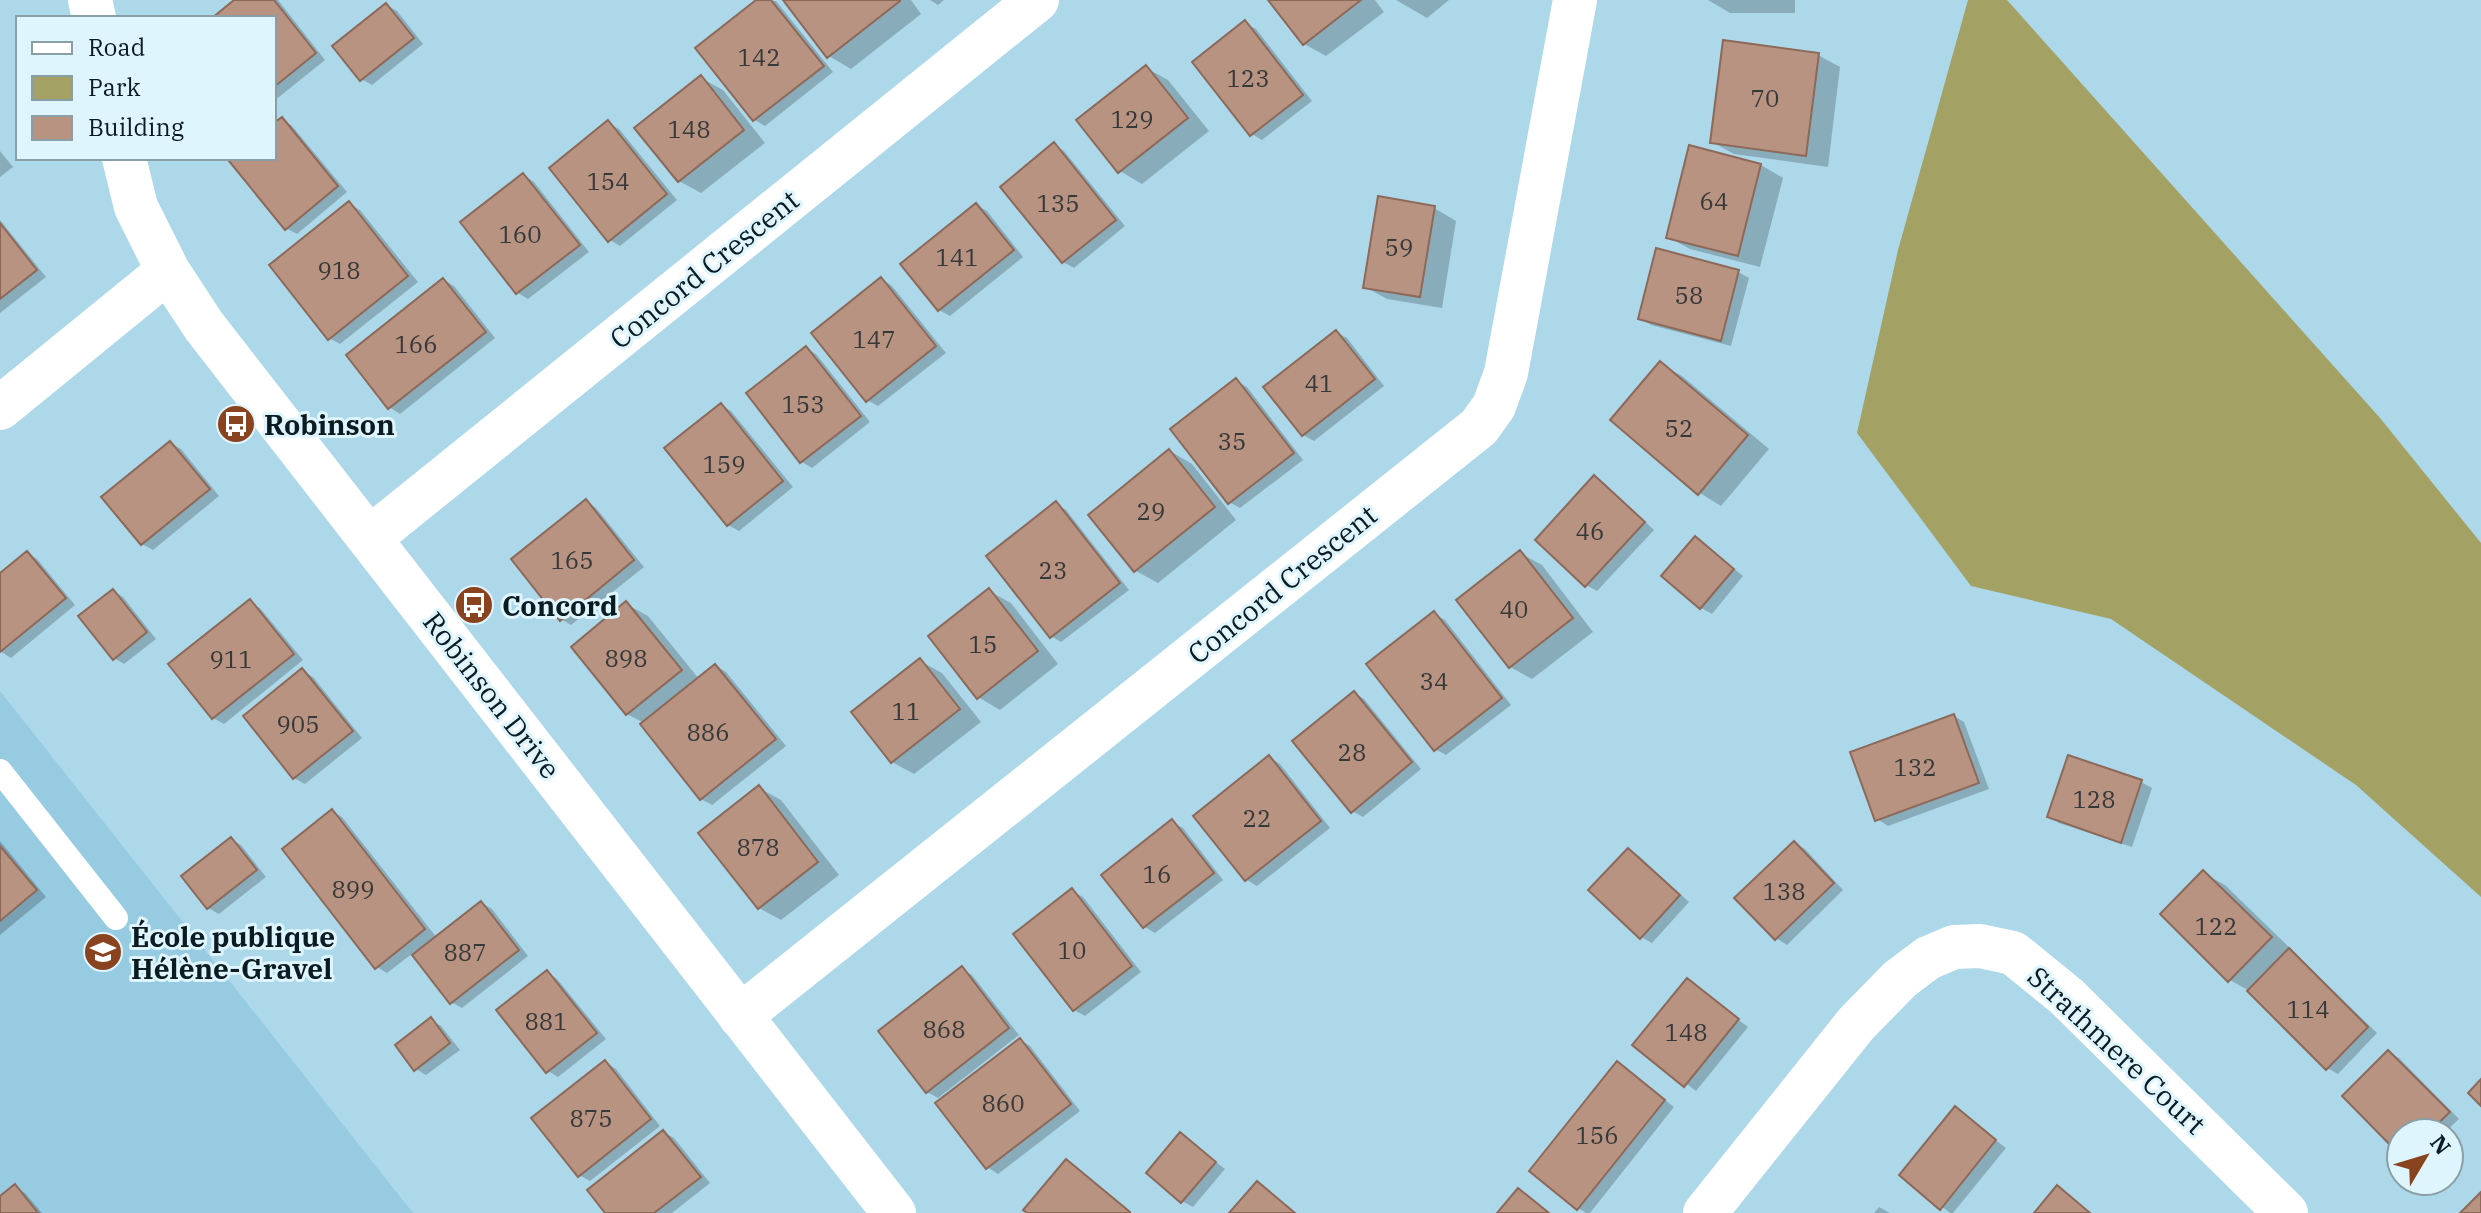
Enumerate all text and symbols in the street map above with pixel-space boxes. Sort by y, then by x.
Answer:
legend [16,16,276,160]
text: Road [88,31,145,63]
house number: 142 [737,41,781,73]
house number: 123 [1226,62,1270,94]
text: Park [88,71,140,103]
house number: 70 [1751,82,1779,114]
house number: 129 [1110,103,1154,135]
text: Building [88,111,184,143]
house number: 148 [667,113,711,145]
house number: 154 [586,165,630,197]
street label: Concord Crescent [602,181,806,357]
house number: 64 [1700,185,1728,217]
house number: 135 [1036,187,1080,219]
house number: 160 [498,218,542,250]
house number: 59 [1385,231,1413,263]
house number: 141 [935,241,979,273]
house number: 918 [317,254,361,286]
house number: 58 [1675,279,1703,311]
house number: 147 [852,323,896,355]
house number: 166 [394,328,438,360]
house number: 41 [1305,367,1333,399]
house number: 153 [781,388,825,420]
bus stop icon: Robinson [215,403,257,445]
place label: Robinson [264,406,395,443]
house number: 52 [1665,412,1693,444]
house number: 35 [1218,425,1246,457]
house number: 159 [702,448,746,480]
house number: 29 [1137,495,1165,527]
street label: Concord Crescent [1180,496,1384,672]
house number: 46 [1576,515,1604,547]
house number: 165 [550,544,594,576]
house number: 23 [1039,554,1067,586]
bus stop icon: Concord [453,584,495,626]
place label: Concord [502,587,618,624]
house number: 40 [1500,593,1528,625]
street label: Robinson Drive [415,604,569,786]
house number: 15 [969,628,997,660]
house number: 898 [604,642,648,674]
house number: 911 [209,643,253,675]
house number: 34 [1420,665,1448,697]
house number: 11 [892,695,920,727]
house number: 905 [276,708,320,740]
house number: 886 [686,716,730,748]
house number: 28 [1338,736,1366,768]
house number: 132 [1893,751,1937,783]
house number: 128 [2072,783,2116,815]
house number: 22 [1243,802,1271,834]
house number: 878 [736,831,780,863]
house number: 16 [1143,858,1171,890]
house number: 899 [331,873,375,905]
house number: 138 [1762,875,1806,907]
house number: 122 [2194,910,2238,942]
place label: École publique Hélène-Gravel [131,918,335,987]
school or university icon: École publique Hélène-Gravel [82,931,124,973]
house number: 10 [1058,934,1086,966]
house number: 887 [443,936,487,968]
street label: Strathmere Court [2020,958,2214,1142]
house number: 114 [2286,993,2330,1025]
house number: 881 [524,1005,568,1037]
house number: 868 [922,1013,966,1045]
house number: 148 [1664,1016,1708,1048]
house number: 860 [981,1087,1025,1119]
house number: 875 [569,1102,613,1134]
north arrow [2385,1117,2465,1197]
house number: 156 [1575,1119,1619,1151]
text: N [2424,1129,2458,1160]

